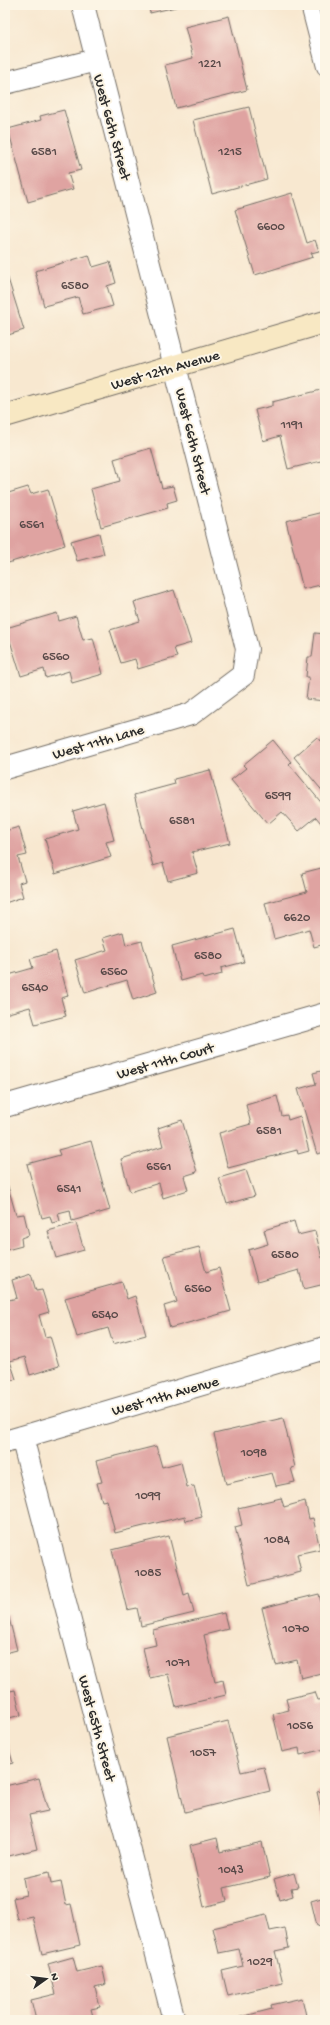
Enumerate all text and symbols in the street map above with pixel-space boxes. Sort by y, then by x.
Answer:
house number: 1221 [197,57,222,72]
street label: West 66th Street [88,73,134,184]
house number: 6581 [31,145,57,160]
house number: 1215 [217,145,242,160]
house number: 6600 [257,220,286,235]
house number: 6580 [61,279,90,294]
street label: West 12th Avenue [109,347,222,395]
street label: West 66th Street [170,387,214,498]
house number: 1191 [280,418,303,433]
house number: 6561 [19,518,45,533]
house number: 6560 [42,650,70,665]
street label: West 11th Lane [51,721,147,765]
house number: 6599 [265,789,292,804]
house number: 6581 [169,814,195,829]
house number: 6620 [284,911,311,926]
house number: 6580 [194,949,223,964]
house number: 6560 [100,965,128,980]
house number: 6540 [22,981,49,996]
street label: West 11th Court [115,1039,218,1084]
house number: 6581 [256,1124,282,1139]
house number: 6561 [146,1160,172,1175]
house number: 6541 [57,1182,81,1197]
house number: 6580 [271,1248,300,1263]
house number: 6560 [184,1282,212,1297]
house number: 6540 [92,1308,119,1323]
street label: West 11th Avenue [110,1373,221,1421]
house number: 1098 [240,1446,267,1461]
house number: 1099 [134,1489,161,1504]
house number: 1084 [263,1533,290,1548]
house number: 1085 [134,1566,161,1581]
house number: 1070 [282,1622,310,1637]
house number: 1071 [165,1656,190,1671]
street label: West 65th Street [73,1674,119,1785]
house number: 1056 [286,1719,313,1734]
house number: 1057 [189,1746,217,1761]
house number: 1043 [217,1863,244,1878]
house number: 1029 [246,1955,273,1970]
north arrow [26,1959,66,1999]
text: N [47,1972,60,1982]

